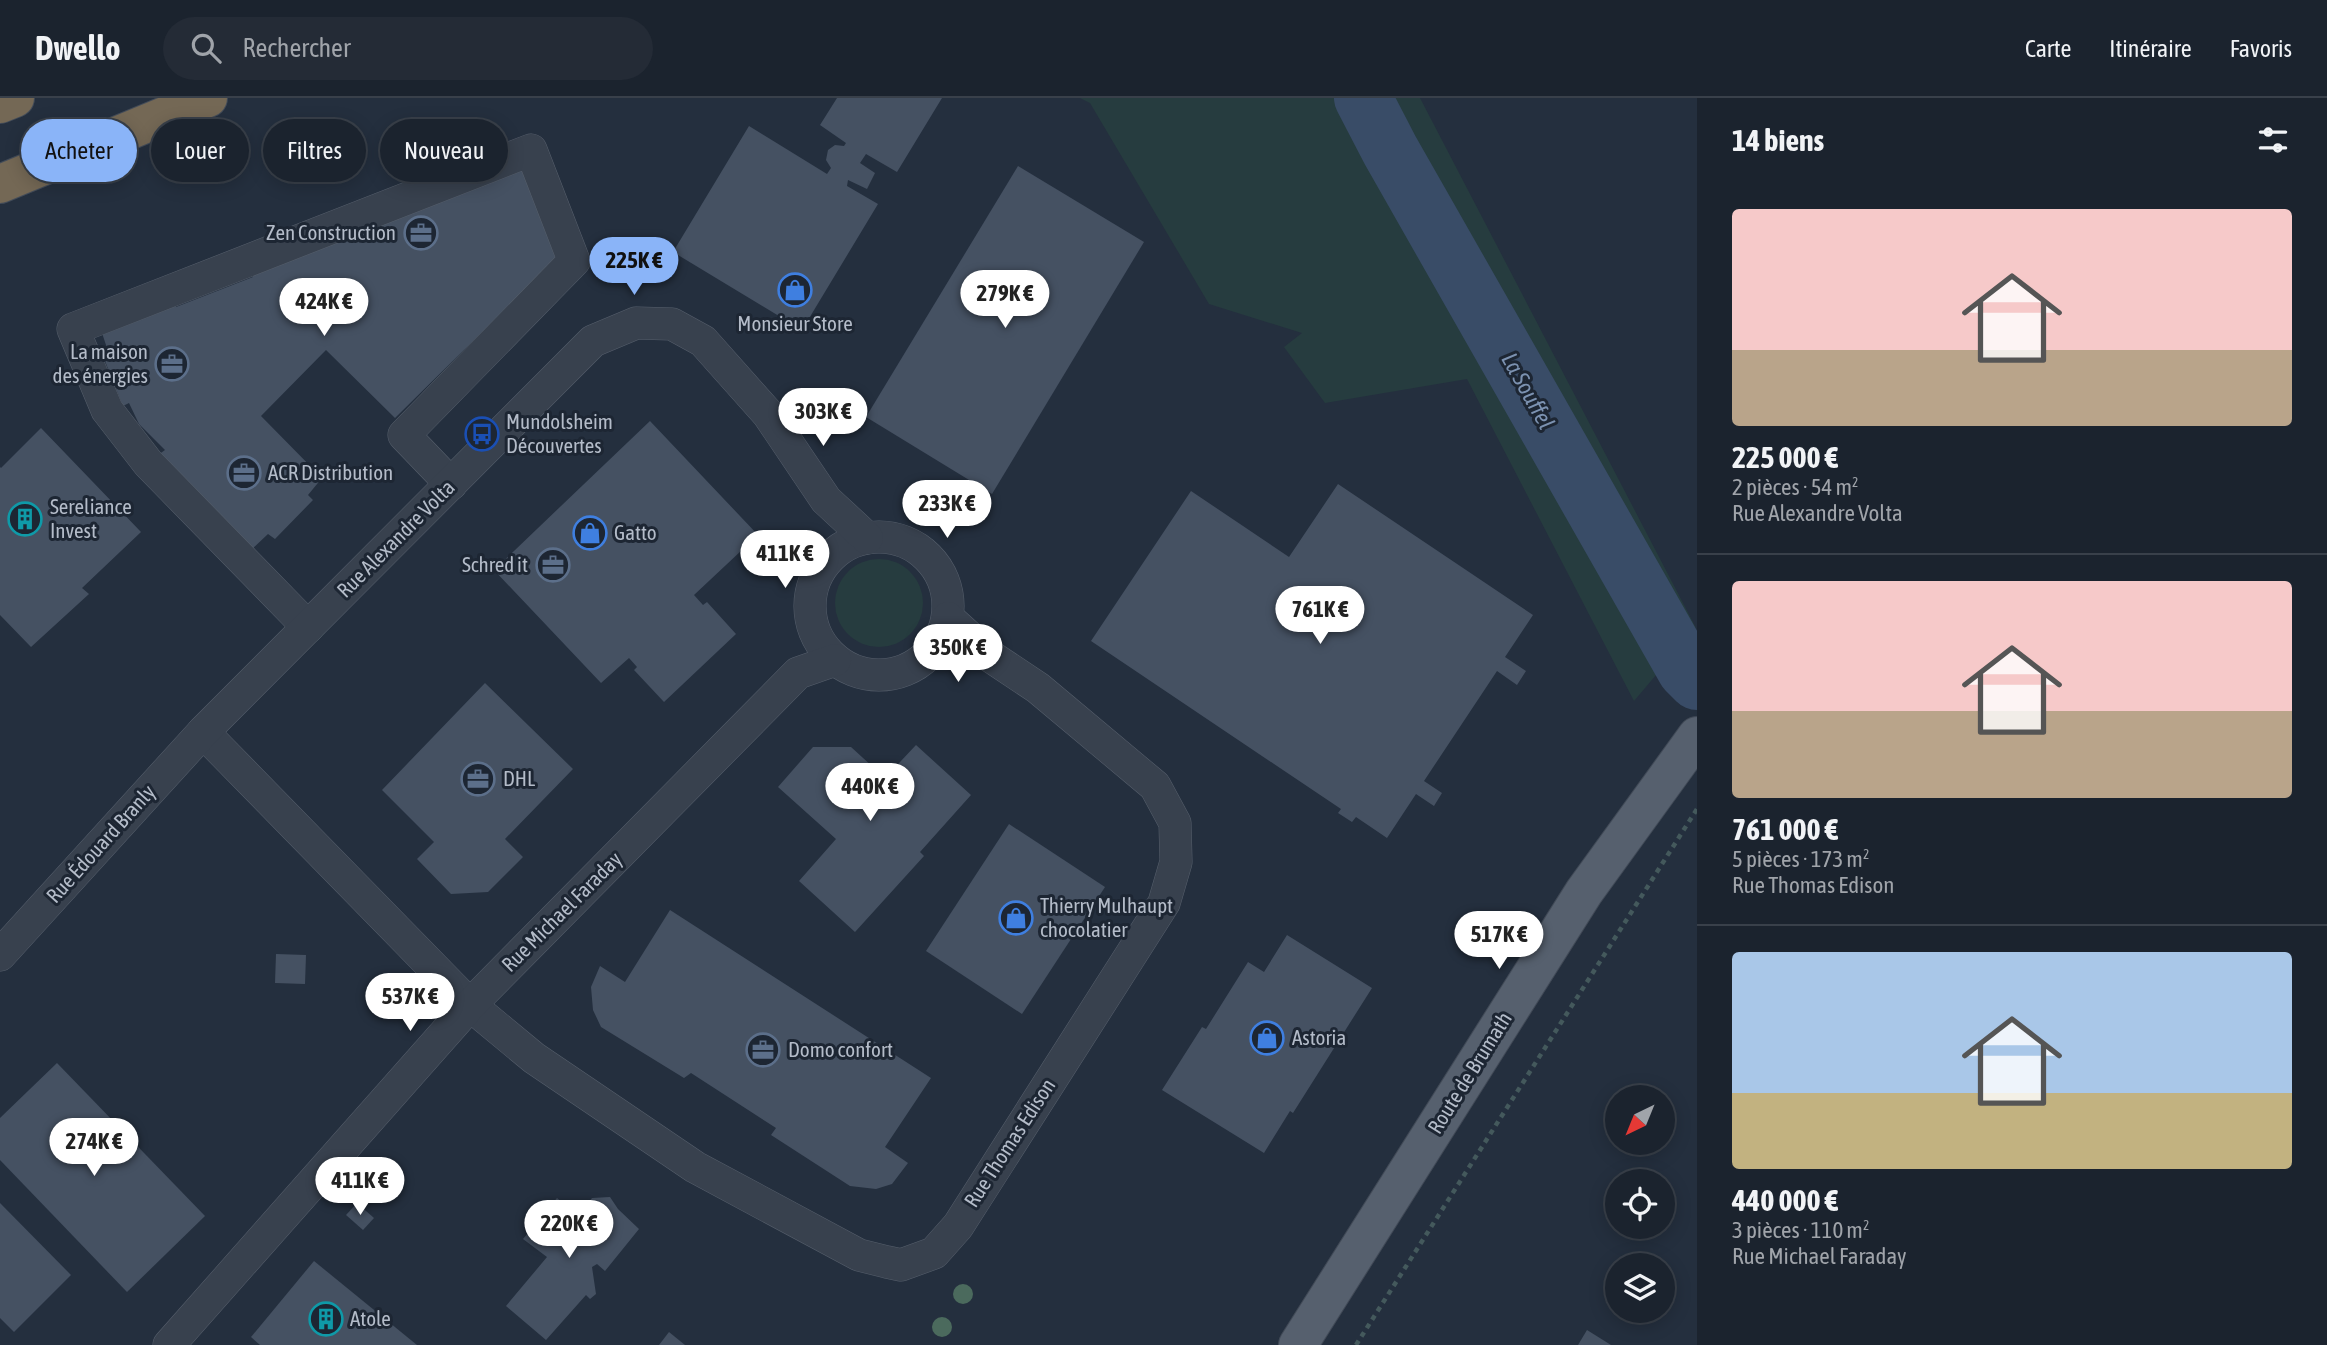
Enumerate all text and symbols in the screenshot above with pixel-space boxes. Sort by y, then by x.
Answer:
search box [163,17,653,80]
text: Dwello [35,29,121,67]
icon: search [187,29,225,67]
text: Rechercher [243,33,351,63]
text: Carte [2025,35,2071,62]
text: Itinéraire [2109,35,2192,62]
text: Favoris [2230,35,2292,62]
chip: Acheter [21,119,137,182]
chip: Louer [151,119,249,182]
chip: Filtres [263,119,366,182]
chip: Nouveau [380,119,508,182]
icon: filters [2254,121,2292,159]
text: 14 biens [1732,123,1824,157]
office icon: Zen Construction [402,214,440,252]
place label: Zen Construction [266,220,396,244]
pin: 225K € [577,238,691,297]
text: 225K € [605,247,663,273]
icon: home [1949,255,2075,381]
shop icon: Monsieur Store [776,271,814,309]
pin: 279K € [948,271,1062,330]
pin: 424K € [267,278,381,338]
text: 279K € [976,280,1034,306]
text: 424K € [295,288,353,314]
place label: Monsieur Store [737,311,853,335]
place label: La maison des énergies [53,339,148,387]
office icon: La maison des énergies [153,345,191,383]
water label: La Souffel [1496,348,1560,434]
pin: 303K € [766,388,880,448]
text: 303K € [794,398,852,424]
place label: Mundolsheim Découvertes [506,409,613,457]
bus stop icon: Mundolsheim Découvertes [463,415,501,453]
text: 225 000 € [1732,440,1838,474]
office icon: ACR Distribution [225,454,263,492]
place label: ACR Distribution [268,460,393,484]
text: 2 pièces · 54 m² [1732,474,1859,500]
street label: Rue Alexandre Volta [332,475,459,602]
pin: 233K € [890,480,1004,540]
text: 233K € [918,490,976,516]
place label: Sereliance Invest [50,494,132,542]
building icon: Sereliance Invest [6,500,44,538]
text: Rue Alexandre Volta [1732,500,1903,526]
shop icon: Gatto [571,514,609,552]
place label: Gatto [614,520,657,544]
pin: 411K € [728,531,842,590]
text: 411K € [756,540,814,566]
office icon: Schred it [534,546,572,584]
place label: Schred it [462,552,528,576]
pin: 761K € [1263,587,1377,646]
text: 761K € [1291,596,1349,622]
pin: 350K € [901,624,1015,684]
icon: home [1949,627,2075,753]
text: 350K € [929,634,987,660]
office icon: DHL [459,760,497,798]
pin: 440K € [813,764,927,823]
place label: DHL [503,766,535,790]
text: 440K € [841,773,899,799]
street label: Rue Édouard Branly [41,779,160,907]
text: 761 000 € [1732,812,1838,846]
street label: Rue Michael Faraday [496,846,626,976]
text: 5 pièces · 173 m² [1732,846,1869,872]
text: Rue Thomas Edison [1732,872,1894,898]
place label: Thierry Mulhaupt chocolatier [1040,893,1173,941]
shop icon: Thierry Mulhaupt chocolatier [997,899,1035,937]
pin: 517K € [1442,912,1556,971]
text: 517K € [1470,921,1528,947]
pin: 537K € [353,974,467,1033]
text: 537K € [381,983,439,1009]
icon: home [1949,998,2075,1124]
street label: Route de Brumath [1422,1007,1516,1138]
shop icon: Astoria [1248,1019,1286,1057]
place label: Astoria [1292,1025,1346,1049]
office icon: Domo confort [744,1031,782,1069]
place label: Domo confort [788,1037,893,1061]
street label: Rue Thomas Edison [959,1074,1060,1211]
north arrow [1605,1085,1675,1155]
map controls [1605,1085,1675,1323]
pin: 274K € [37,1118,151,1178]
text: 274K € [65,1128,123,1154]
pin: 411K € [303,1158,417,1217]
text: 411K € [331,1167,389,1193]
button: locate [1605,1169,1675,1239]
text: 440 000 € [1732,1183,1838,1217]
pin: 220K € [512,1200,626,1260]
text: 220K € [540,1210,598,1236]
text: 3 pièces · 110 m² [1732,1217,1869,1243]
text: Rue Michael Faraday [1732,1243,1907,1269]
button: layers [1605,1253,1675,1323]
building icon: Atole [307,1300,345,1338]
place label: Atole [350,1306,391,1330]

